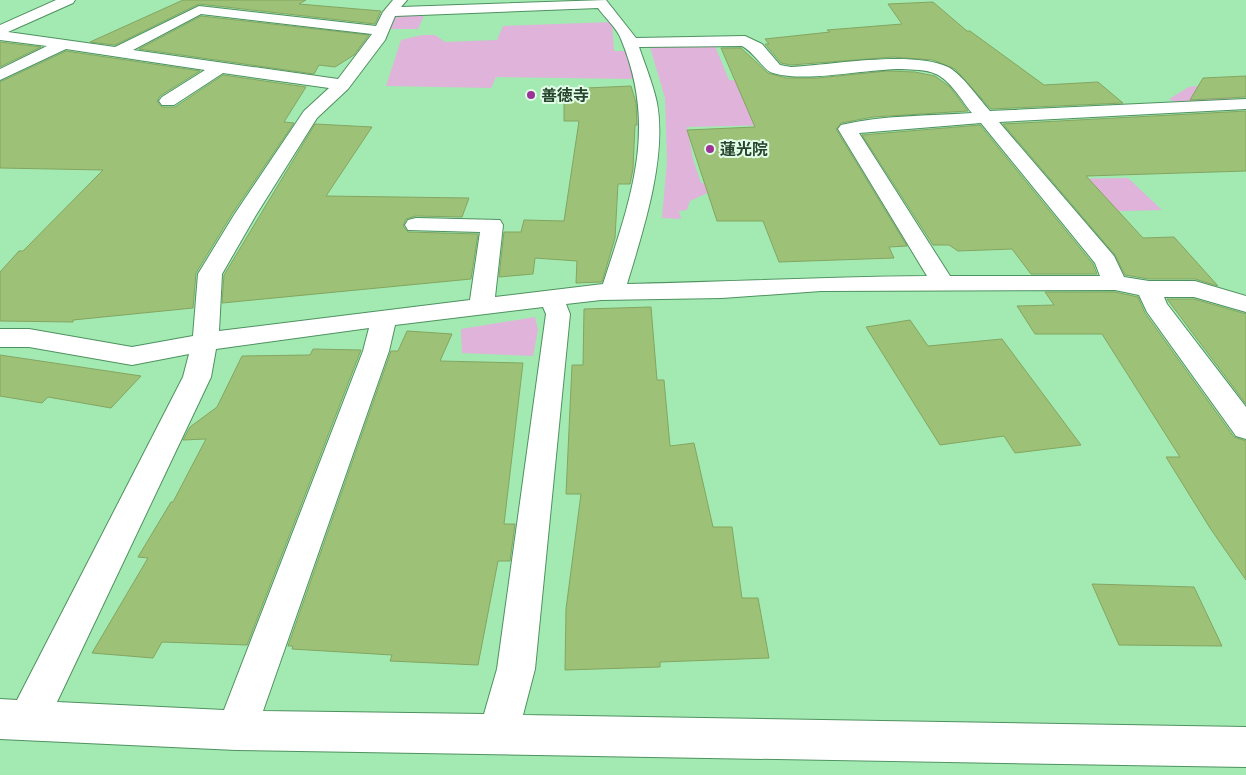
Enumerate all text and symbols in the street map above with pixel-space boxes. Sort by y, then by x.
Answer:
place label: 善徳寺 [541,85,589,106]
marker: 善徳寺 [525,89,537,101]
place label: 蓮光院 [720,139,768,160]
marker: 蓮光院 [704,143,716,155]

